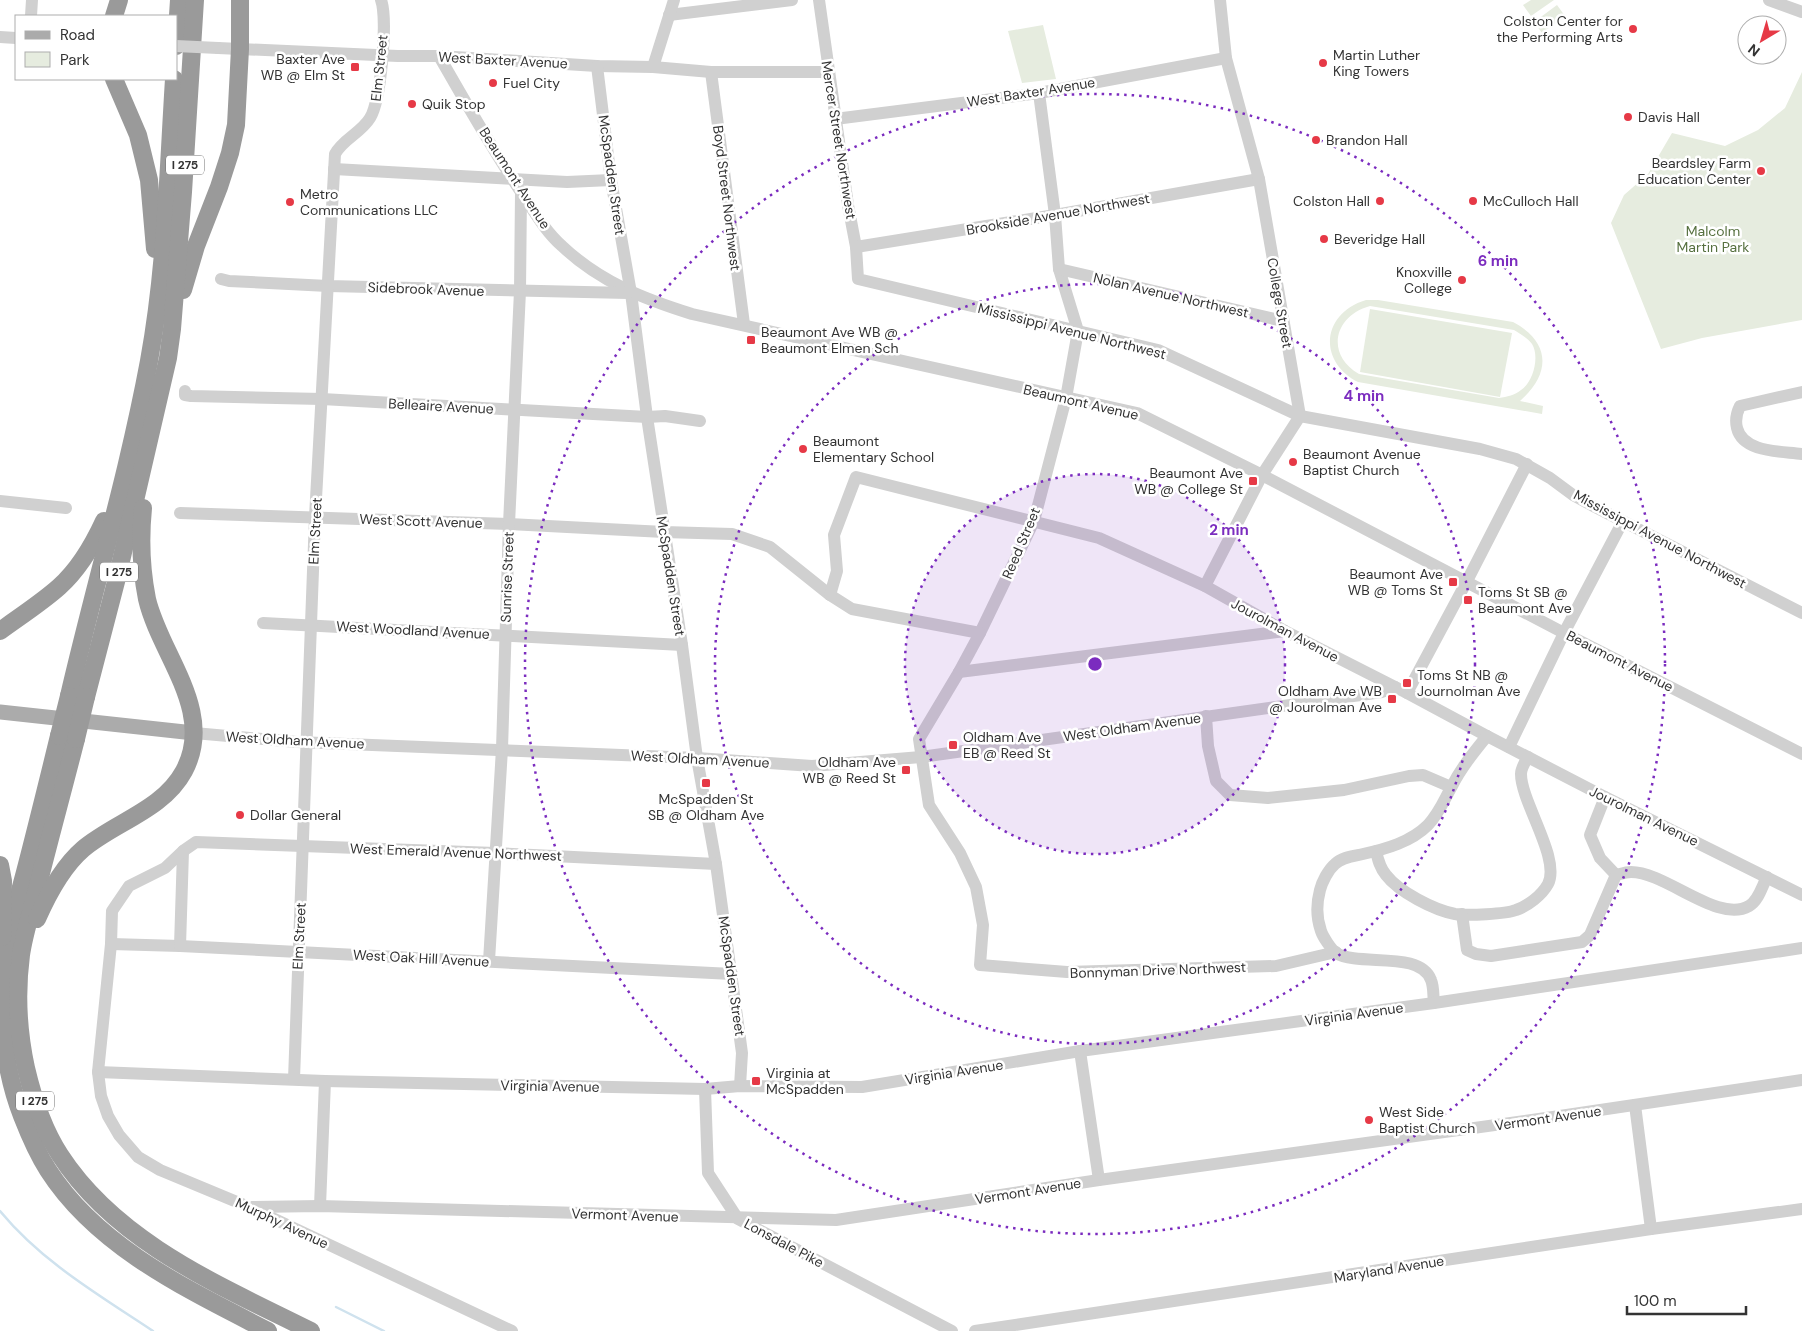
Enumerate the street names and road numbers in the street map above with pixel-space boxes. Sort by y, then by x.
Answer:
street label: Elm Street [367,34,391,102]
street label: West Baxter Avenue [438,48,568,72]
street label: Mercer Street Northwest [818,59,860,221]
street label: West Baxter Avenue [966,73,1096,111]
street label: McSpadden Street [595,114,629,236]
street label: Beaumont Avenue [475,124,555,232]
street label: Boyd Street Northwest [709,124,745,272]
road number: I 275 [166,156,204,174]
street label: Brookside Avenue Northwest [965,189,1151,239]
street label: College Street [1263,256,1297,350]
street label: Nolan Avenue Northwest [1091,268,1251,322]
street label: Sidebrook Avenue [367,278,485,300]
street label: Mississippi Avenue Northwest [976,299,1168,363]
street label: Beaumont Avenue [1022,380,1140,424]
street label: Belleaire Avenue [388,394,494,418]
street label: Mississippi Avenue Northwest [1571,486,1749,592]
street label: Elm Street [304,497,326,565]
street label: Reed Street [998,505,1044,581]
street label: West Scott Avenue [359,510,483,532]
street label: McSpadden Street [653,515,689,637]
street label: Sunrise Street [496,531,518,623]
road number: I 275 [100,562,138,582]
street label: Jourolman Avenue [1228,594,1342,666]
street label: West Woodland Avenue [336,617,490,643]
street label: Beaumont Avenue [1564,626,1677,696]
street label: West Oldham Avenue [1062,708,1202,746]
street label: West Oldham Avenue [225,727,365,753]
street label: West Oldham Avenue [630,746,770,772]
street label: Jourolman Avenue [1587,782,1702,850]
street label: West Emerald Avenue Northwest [350,839,562,865]
street label: Elm Street [288,902,310,970]
street label: McSpadden Street [715,915,749,1037]
street label: West Oak Hill Avenue [352,945,490,971]
street label: Bonnyman Drive Northwest [1070,958,1246,982]
street label: Virginia Avenue [1304,998,1404,1030]
street label: Virginia Avenue [904,1055,1004,1089]
street label: Virginia Avenue [500,1076,600,1096]
road number: I 275 [16,1092,54,1110]
street label: Vermont Avenue [1494,1102,1602,1134]
street label: Vermont Avenue [974,1174,1082,1208]
street label: Murphy Avenue [233,1194,331,1252]
street label: Vermont Avenue [571,1204,679,1226]
street label: Lonsdale Pike [741,1214,827,1272]
street label: Maryland Avenue [1333,1251,1445,1287]

